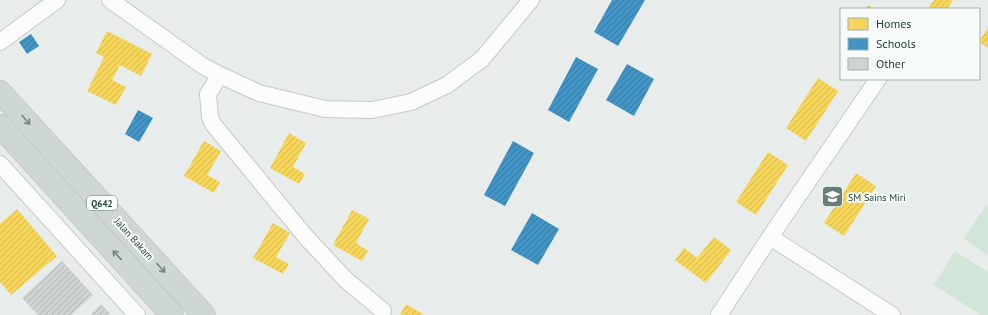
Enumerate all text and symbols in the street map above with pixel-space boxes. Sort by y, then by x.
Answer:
legend [840,8,980,80]
text: Homes [876,16,911,31]
text: Schools [876,36,916,51]
text: Other [876,56,905,71]
one-way arrow [22,115,31,126]
school or university icon: SM Sains Miri [820,184,846,210]
place label: SM Sains Miri [848,191,906,204]
road number: Q642 [87,196,117,210]
street label: Jalan Bakam [111,214,156,263]
one-way arrow [112,250,122,260]
one-way arrow [157,263,166,273]

